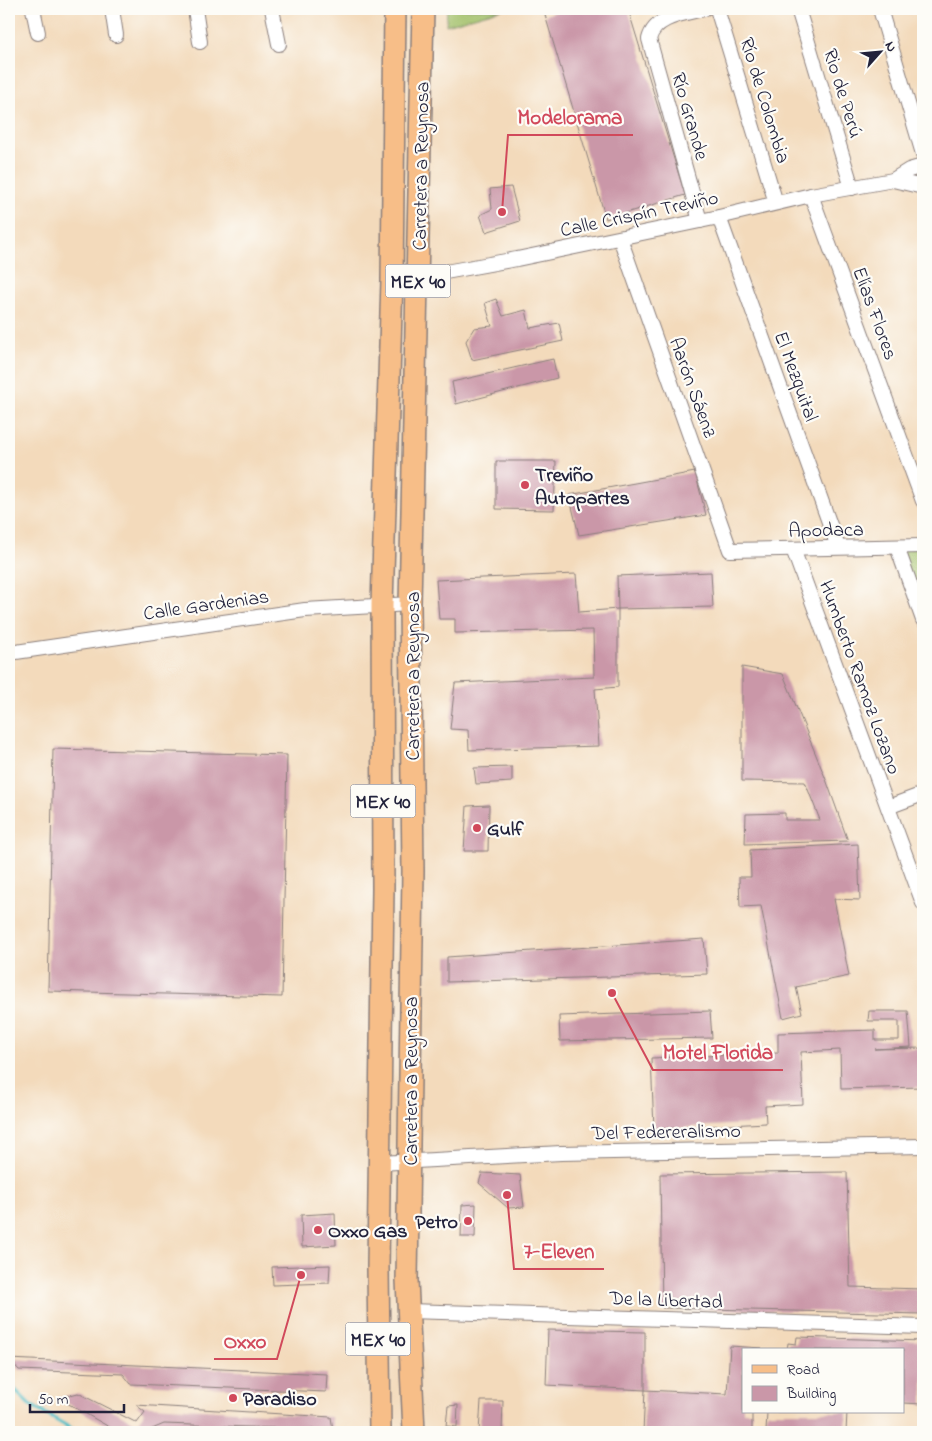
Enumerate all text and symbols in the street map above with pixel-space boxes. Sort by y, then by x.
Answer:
north arrow [854,28,904,78]
street label: Río de Colombia [731,34,797,167]
text: N [879,38,902,56]
street label: Rio de Perú [814,45,869,142]
street label: Río Grande [662,70,715,164]
street label: Carretera a Reynosa [407,81,438,251]
callout: Modelorama [508,99,633,135]
text: Modelorama [518,104,622,134]
street label: Calle Crispín Treviño [558,185,721,246]
street label: Elías Flores [843,263,904,364]
road number: MEX 40 [386,264,450,298]
street label: El Mezquital [765,328,824,426]
street label: Aarón Sáenz [660,334,723,443]
place label: Treviño Autopartes [535,462,630,514]
marker: Treviño Autopartes [519,479,531,491]
street label: Apodaca [788,516,864,547]
street label: Humberto Ramoz Lozano [810,577,907,779]
street label: Calle Gardenias [142,583,271,630]
street label: Carretera a Reynosa [400,592,429,761]
road number: MEX 40 [350,784,416,818]
place label: Gulf [487,816,524,845]
marker: Gulf [471,822,483,834]
street label: Carretera a Reynosa [398,997,427,1166]
callout: Motel Florida [653,1034,783,1070]
text: Motel Florida [663,1039,773,1069]
street label: Del Federeralismo [590,1118,741,1149]
place label: Petro [415,1209,458,1238]
marker: Petro [462,1215,474,1227]
place label: Oxxo Gas [328,1218,407,1247]
marker: Oxxo Gas [312,1224,324,1236]
callout: 7-Eleven [514,1233,604,1269]
text: 7-Eleven [524,1238,594,1268]
street label: De la Libertad [608,1285,723,1318]
road number: MEX 40 [346,1322,410,1356]
callout: Oxxo [214,1323,277,1359]
text: Oxxo [224,1328,267,1358]
legend [742,1348,904,1414]
text: Road [787,1359,820,1381]
scale bar [30,1381,124,1413]
text: Building [786,1383,836,1406]
place label: Paradiso [243,1386,317,1415]
text: 50 m [38,1389,69,1411]
marker: Paradiso [227,1392,239,1404]

